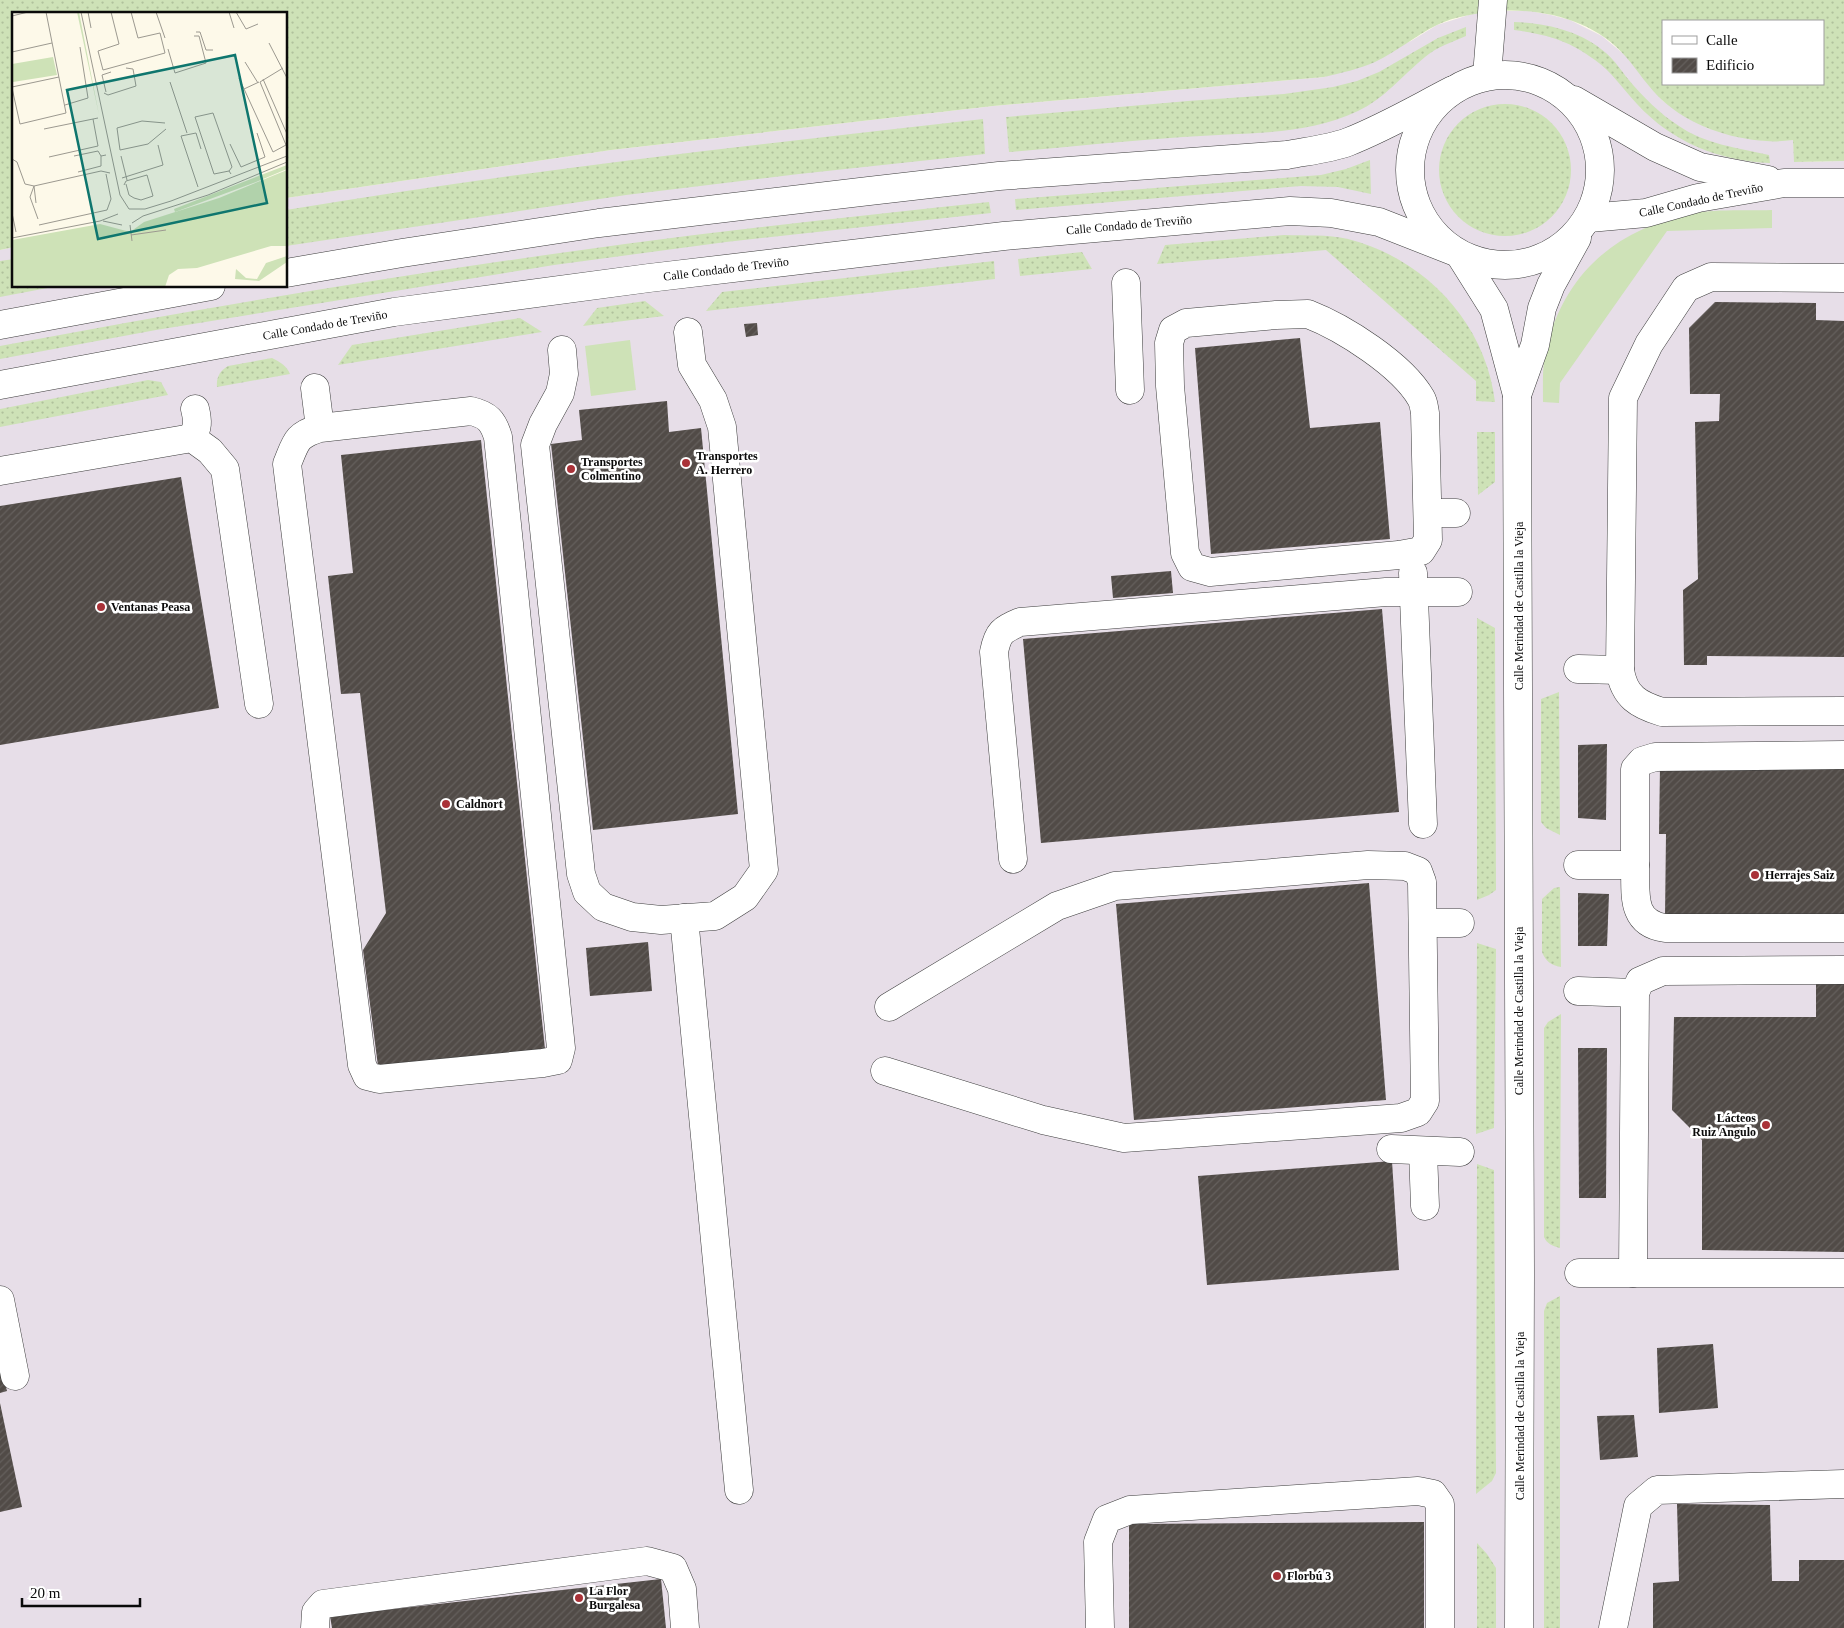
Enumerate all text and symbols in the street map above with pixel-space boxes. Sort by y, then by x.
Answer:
inset map [12,12,288,288]
legend [1662,20,1824,85]
text: Calle [1706,32,1738,48]
text: Edificio [1706,57,1754,73]
street label: Calle Condado de Treviño [1638,180,1764,220]
street label: Calle Condado de Treviño [1065,213,1193,237]
street label: Calle Condado de Treviño [662,254,790,284]
street label: Calle Condado de Treviño [262,307,388,343]
place label: Transportes A. Herrero [696,449,758,477]
place label: Transportes Colmentino [581,455,643,483]
marker: Transportes A. Herrero [680,457,692,469]
marker: Transportes Colmentino [565,463,577,475]
street label: Calle Merindad de Castilla la Vieja [1512,521,1526,690]
place label: Ventanas Peasa [111,600,190,614]
marker: Ventanas Peasa [95,601,107,613]
place label: Caldnort [456,797,503,811]
marker: Caldnort [440,798,452,810]
place label: Herrajes Saiz [1765,868,1835,882]
marker: Herrajes Saiz [1749,869,1761,881]
street label: Calle Merindad de Castilla la Vieja [1512,926,1526,1095]
place label: Lácteos Ruiz Angulo [1692,1111,1756,1139]
marker: Lácteos Ruiz Angulo [1760,1119,1772,1131]
street label: Calle Merindad de Castilla la Vieja [1513,1331,1527,1500]
place label: Florbú 3 [1287,1569,1331,1583]
marker: Florbú 3 [1271,1570,1283,1582]
scale bar [22,1576,140,1608]
place label: La Flor Burgalesa [589,1584,640,1612]
text: 20 m [30,1585,61,1601]
marker: La Flor Burgalesa [573,1592,585,1604]

